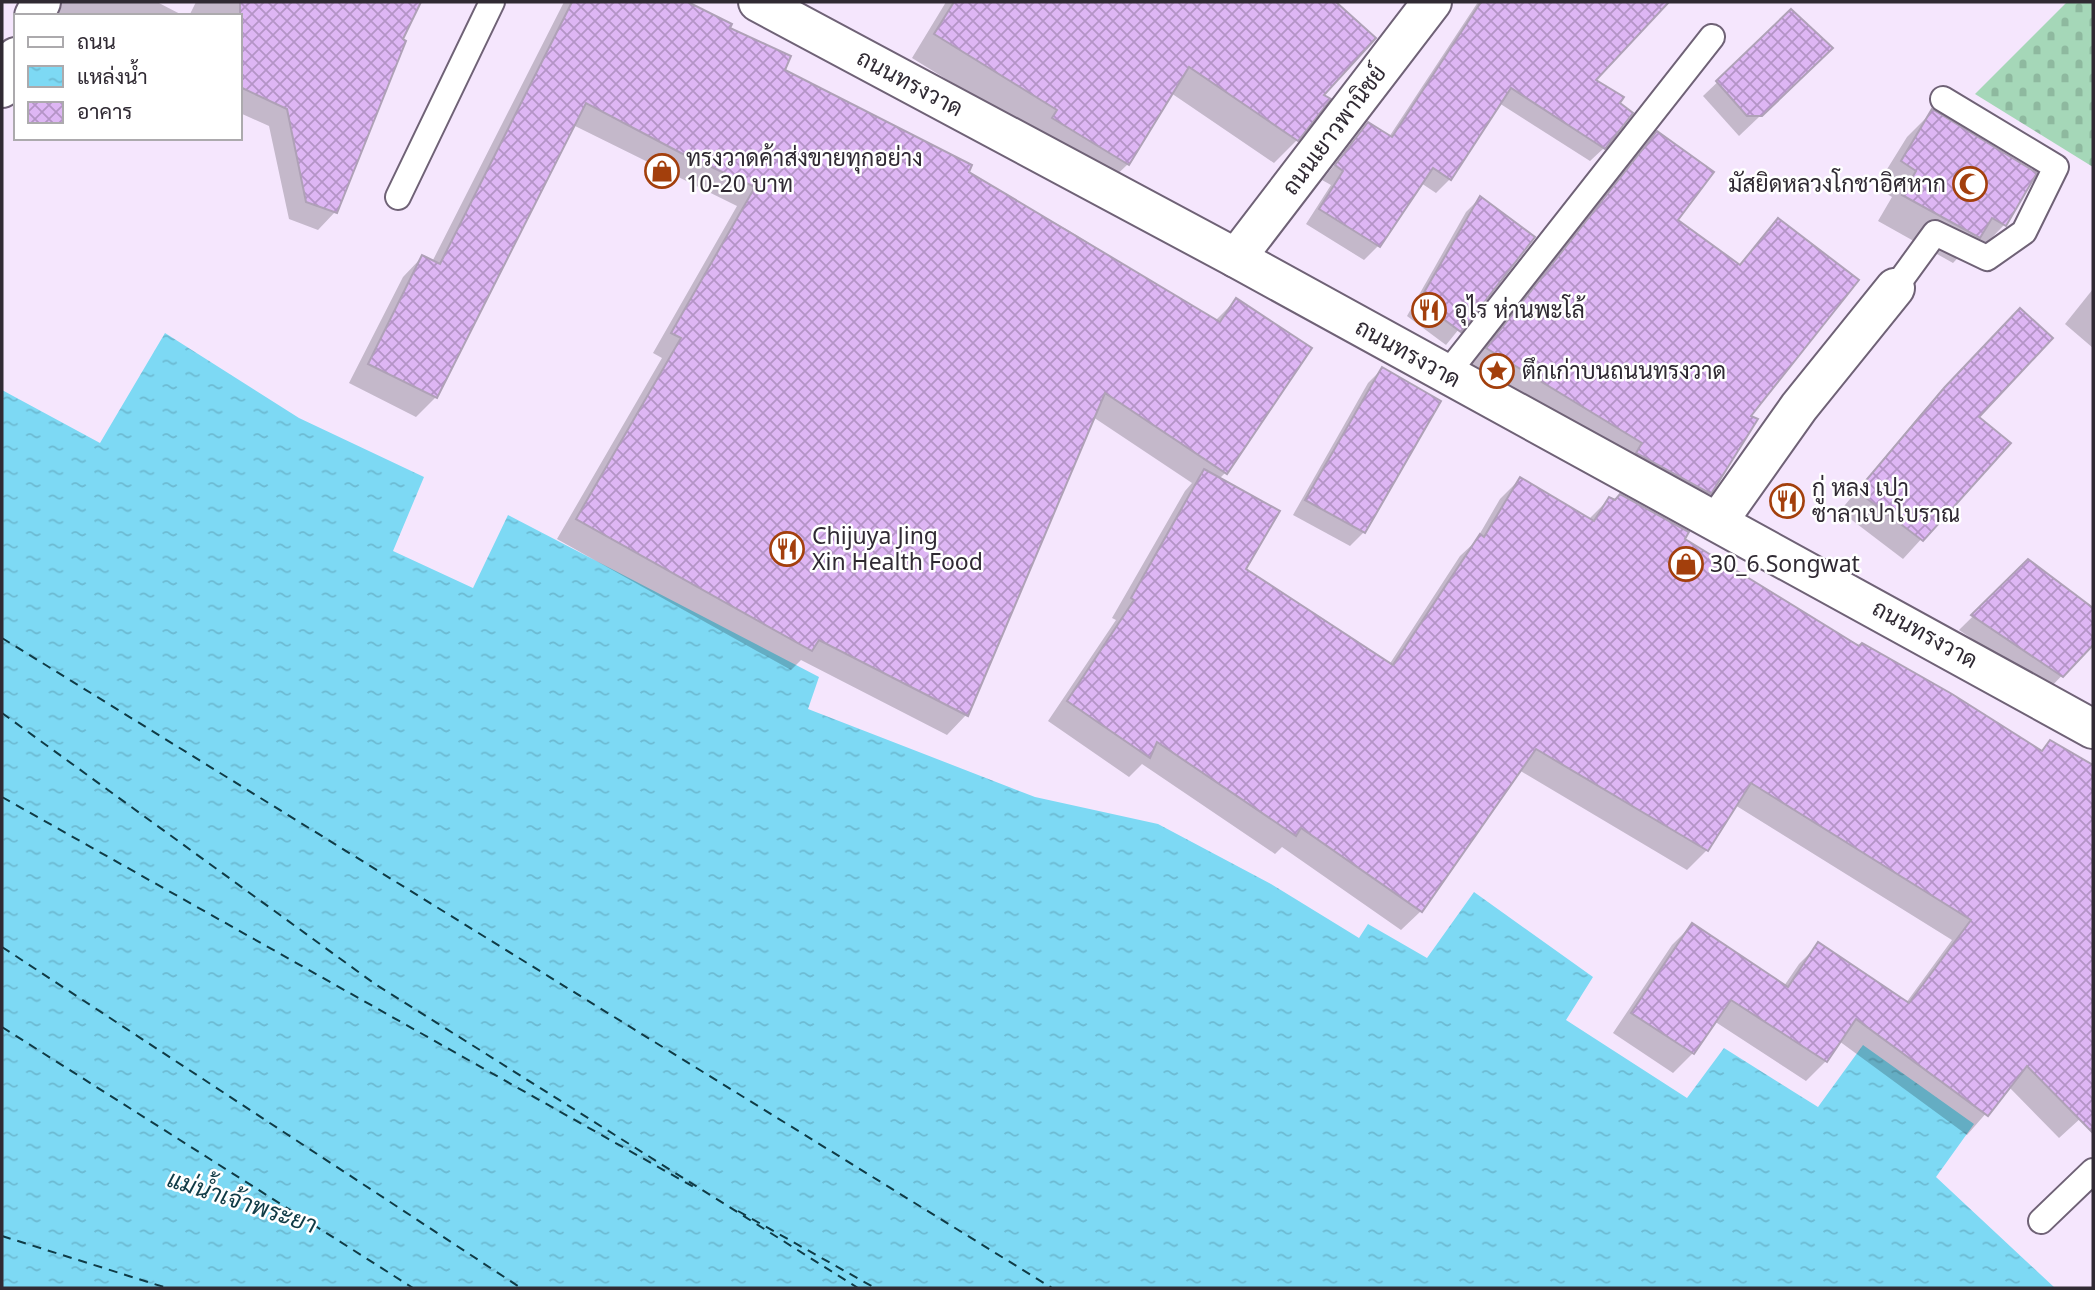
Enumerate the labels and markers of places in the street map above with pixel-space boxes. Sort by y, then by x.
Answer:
place label: ทรงวาดค้าส่งขายทุกอย่าง 10-20 บาท [686,141,923,199]
shop icon: ทรงวาดค้าส่งขายทุกอย่าง 10-20 บาท [643,152,681,190]
mosque icon: มัสยิดหลวงโกชาอิศหาก [1951,165,1989,203]
place label: มัสยิดหลวงโกชาอิศหาก [1728,167,1946,199]
restaurant icon: อุไร ห่านพะโล้ [1410,291,1448,329]
place label: อุไร ห่านพะโล้ [1454,293,1586,326]
place icon: ตึกเก่าบนถนนทรงวาด [1478,352,1516,390]
place label: ตึกเก่าบนถนนทรงวาด [1522,354,1726,386]
place label: กู่ หลง เปา ซาลาเปาโบราณ [1812,471,1960,529]
restaurant icon: กู่ หลง เปา ซาลาเปาโบราณ [1768,482,1806,520]
place label: Chijuya Jing Xin Health Food [812,519,983,577]
restaurant icon: Chijuya Jing Xin Health Food [768,530,806,568]
shop icon: 30_6 Songwat [1667,545,1705,583]
place label: 30_6 Songwat [1710,547,1860,579]

